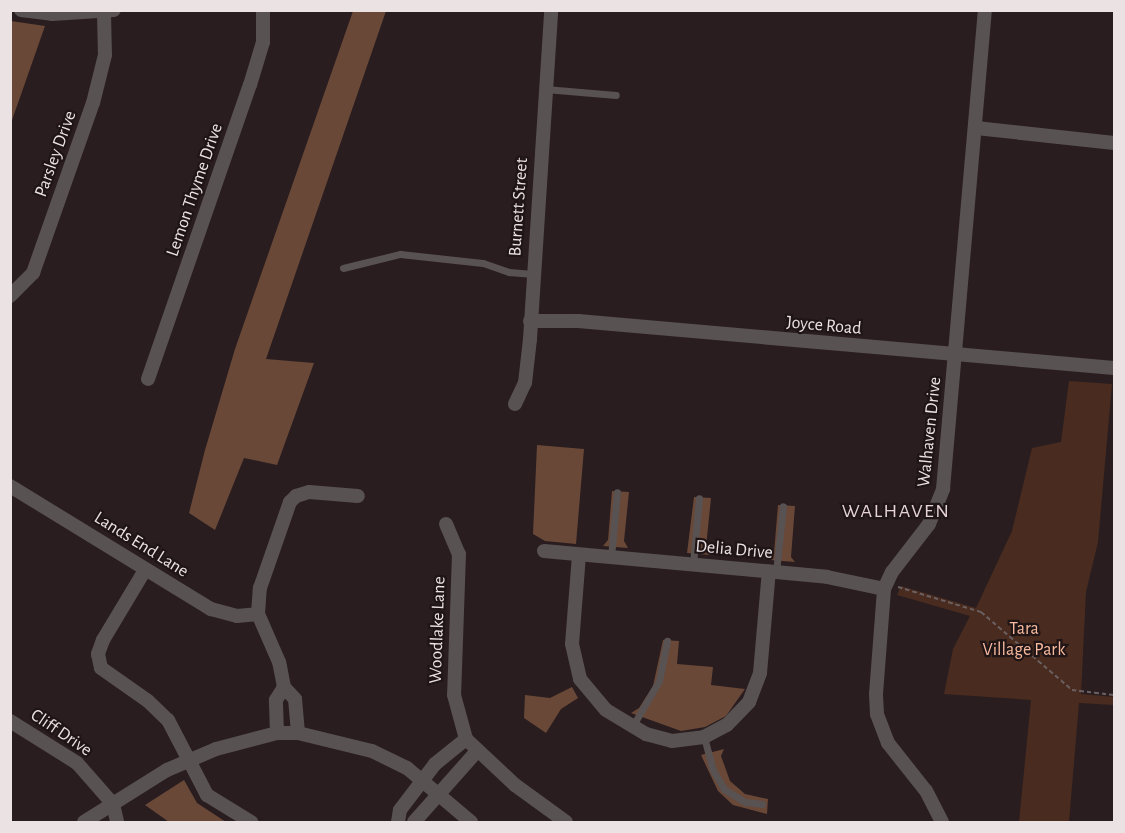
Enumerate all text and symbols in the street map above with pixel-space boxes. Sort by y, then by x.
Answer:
street label: Parsley Drive [30,108,82,200]
street label: Lemon Thyme Drive [162,121,228,259]
street label: Burnett Street [505,157,533,257]
street label: Joyce Road [786,312,862,340]
street label: Walhaven Drive [913,376,947,488]
district label: WALHAVEN [842,499,950,523]
street label: Lands End Lane [90,507,192,583]
street label: Delia Drive [694,536,774,564]
street label: Woodlake Lane [425,576,451,684]
park label: Tara Village Park [983,619,1065,662]
street label: Cliff Drive [26,705,96,761]

